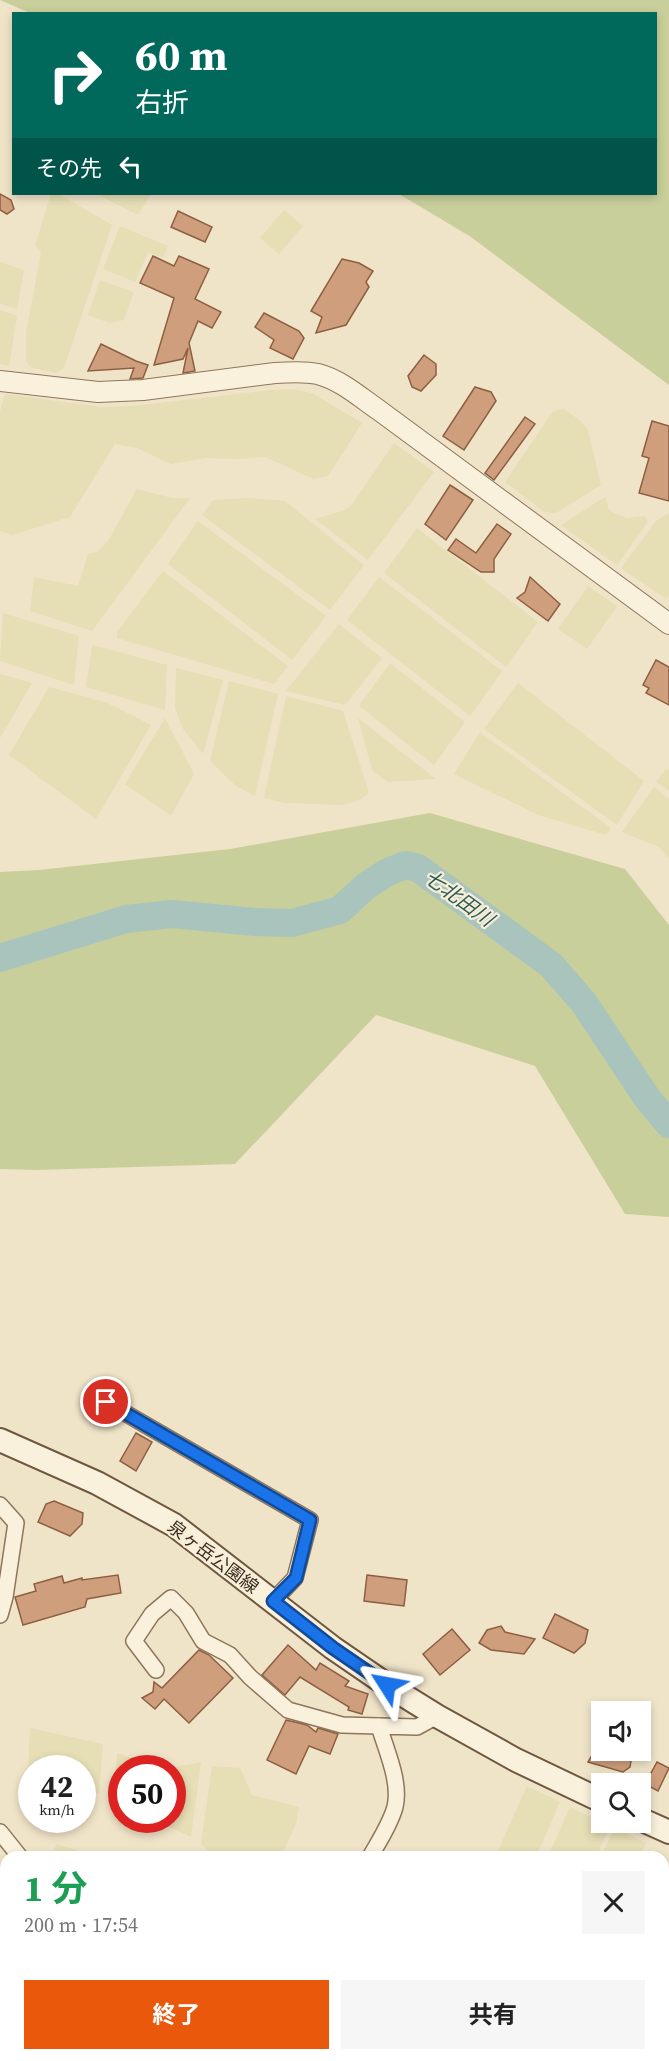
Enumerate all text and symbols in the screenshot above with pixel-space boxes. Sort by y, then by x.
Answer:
text: 60 m [135,26,228,84]
icon: right [36,36,114,114]
text: 右折 [135,84,189,121]
icon: left [114,150,147,183]
text: その先 [36,153,102,183]
water label: 七北田川 [418,863,501,934]
pin [80,1376,131,1427]
icon: arrive [89,1385,122,1418]
street label: 泉ヶ岳公園線 [163,1514,264,1599]
position arrow [355,1653,419,1717]
map controls [591,1701,651,1833]
button: sound [591,1701,651,1761]
speed limit sign: 50 [108,1755,186,1833]
text: 42 [41,1766,73,1807]
button: search [591,1773,651,1833]
text: km/h [39,1799,75,1820]
text: 1 分 [24,1864,87,1913]
button: close [582,1871,645,1934]
text: 200 m · 17:54 [24,1911,138,1939]
button: 終了 [24,1980,329,2049]
button: 共有 [341,1980,645,2049]

